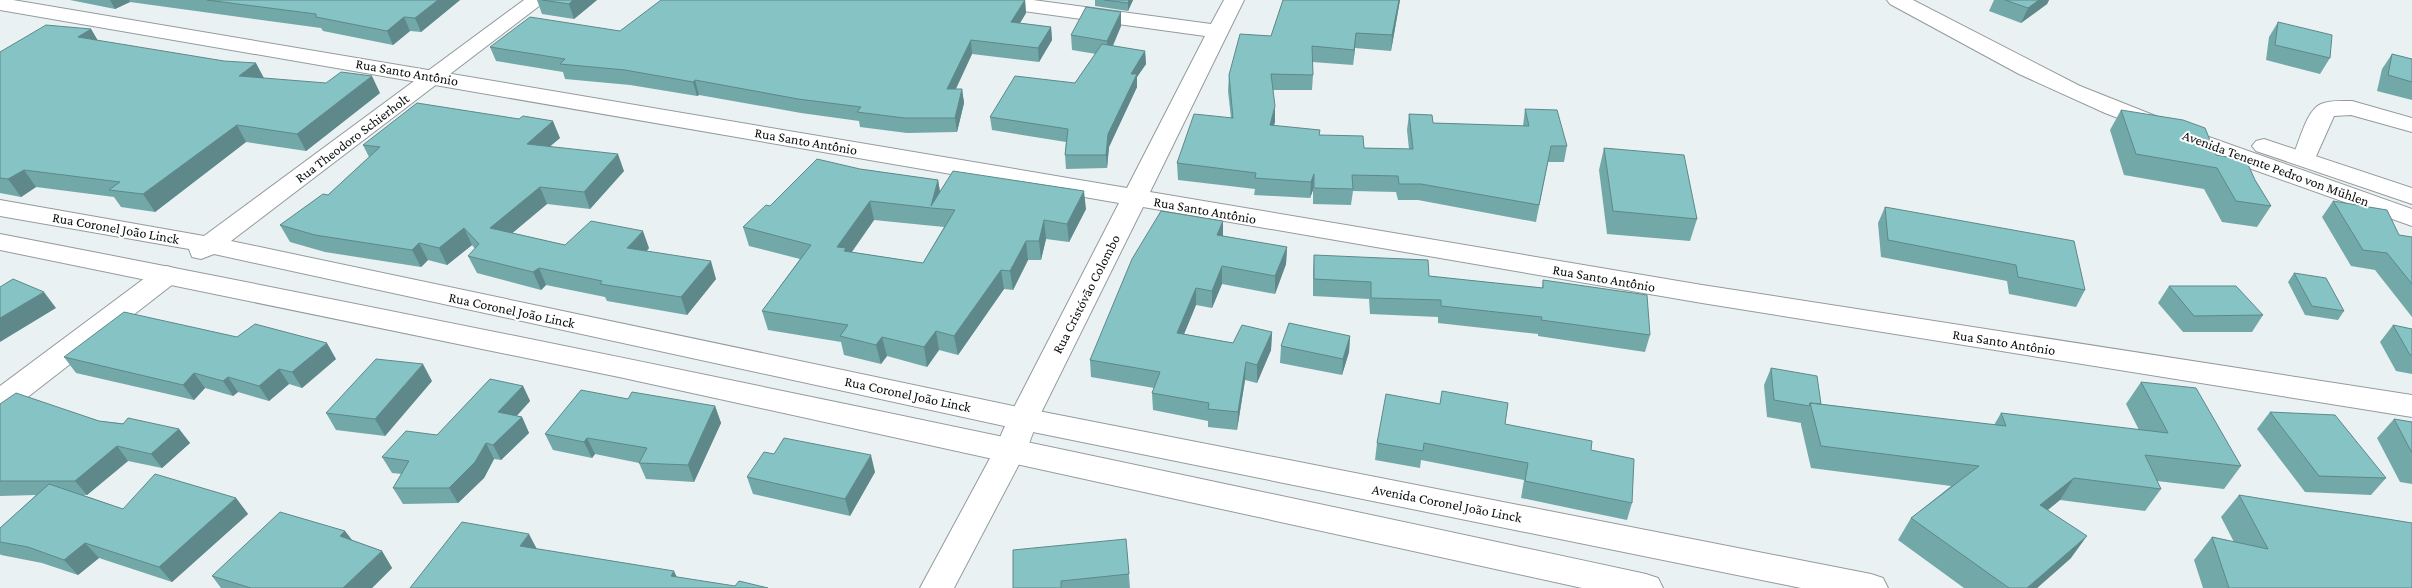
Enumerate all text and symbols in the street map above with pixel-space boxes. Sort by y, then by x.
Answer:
street label: Rua Santo Antônio [354,55,460,89]
street label: Rua Theodoro Schierholt [292,90,412,186]
street label: Rua Santo Antônio [753,124,859,158]
street label: Avenida Tenente Pedro von Mühlen [2181,127,2372,209]
street label: Rua Santo Antônio [1152,193,1258,227]
street label: Rua Coronel João Linck [51,209,181,247]
street label: Rua Cristóvão Colombo [1049,232,1123,356]
street label: Rua Santo Antônio [1551,261,1657,295]
street label: Rua Coronel João Linck [447,289,577,331]
street label: Rua Santo Antônio [1951,326,2057,358]
street label: Rua Coronel João Linck [843,373,973,415]
street label: Avenida Coronel João Linck [1371,481,1524,525]

